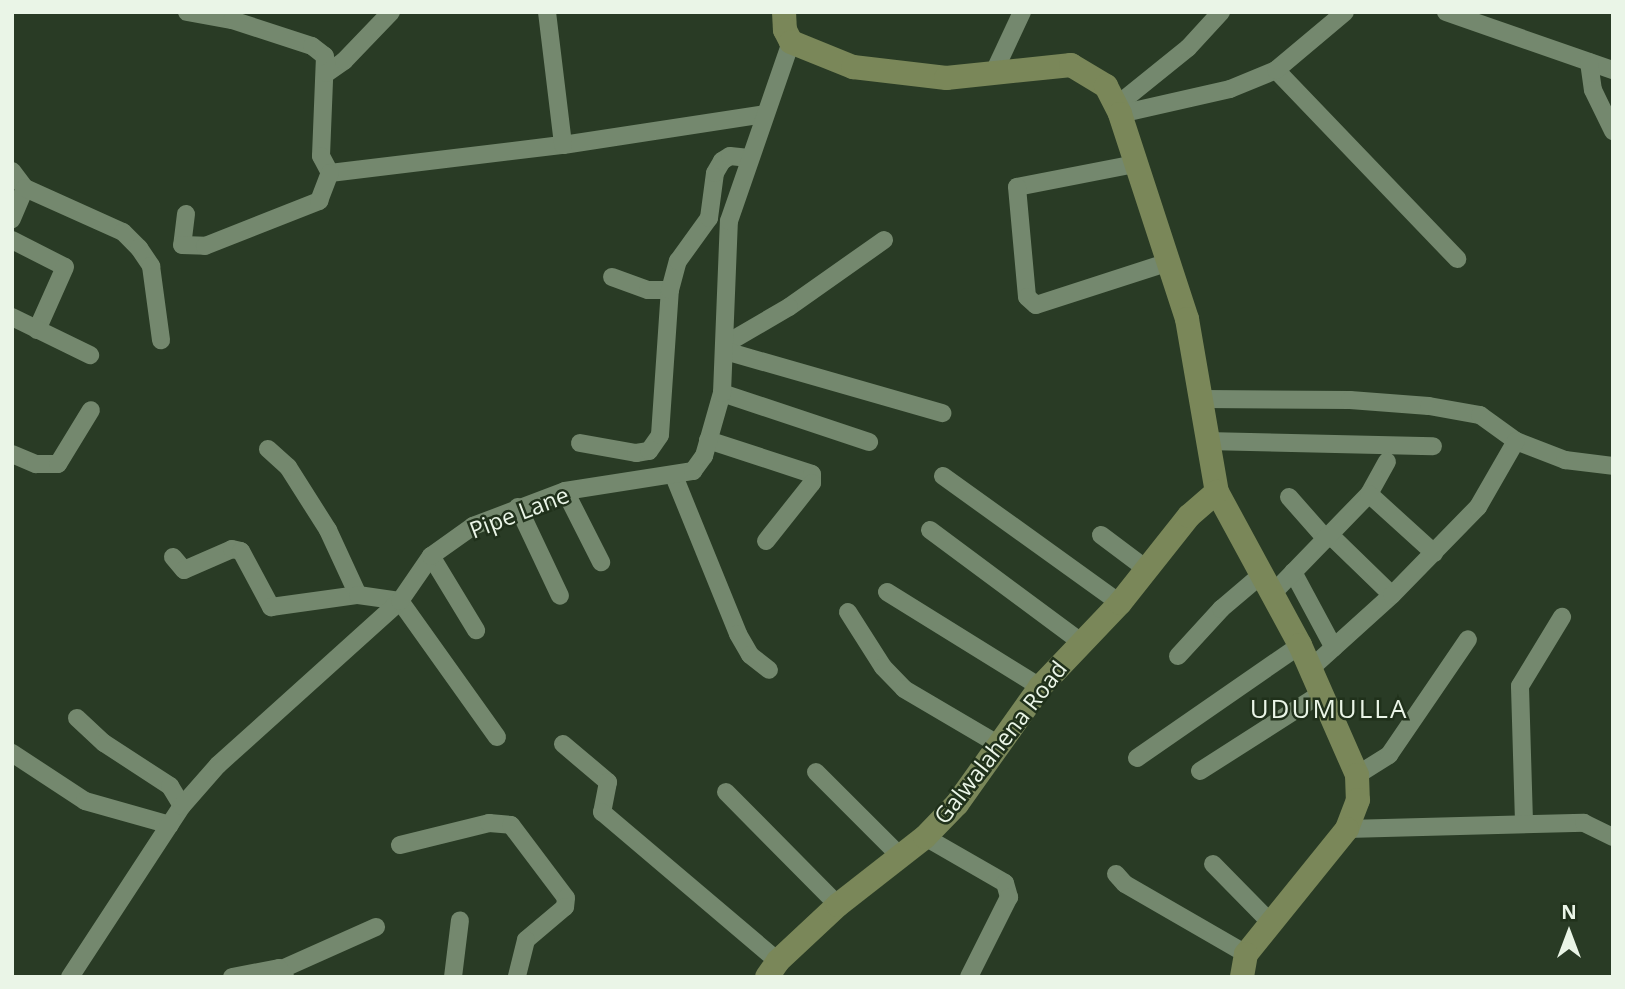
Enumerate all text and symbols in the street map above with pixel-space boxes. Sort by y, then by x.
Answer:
street label: Pipe Lane [465,480,573,544]
street label: Galwalahena Road [928,655,1072,829]
district label: UDUMULLA [1251,693,1407,725]
north arrow [1534,898,1604,968]
text: N [1561,899,1577,925]

